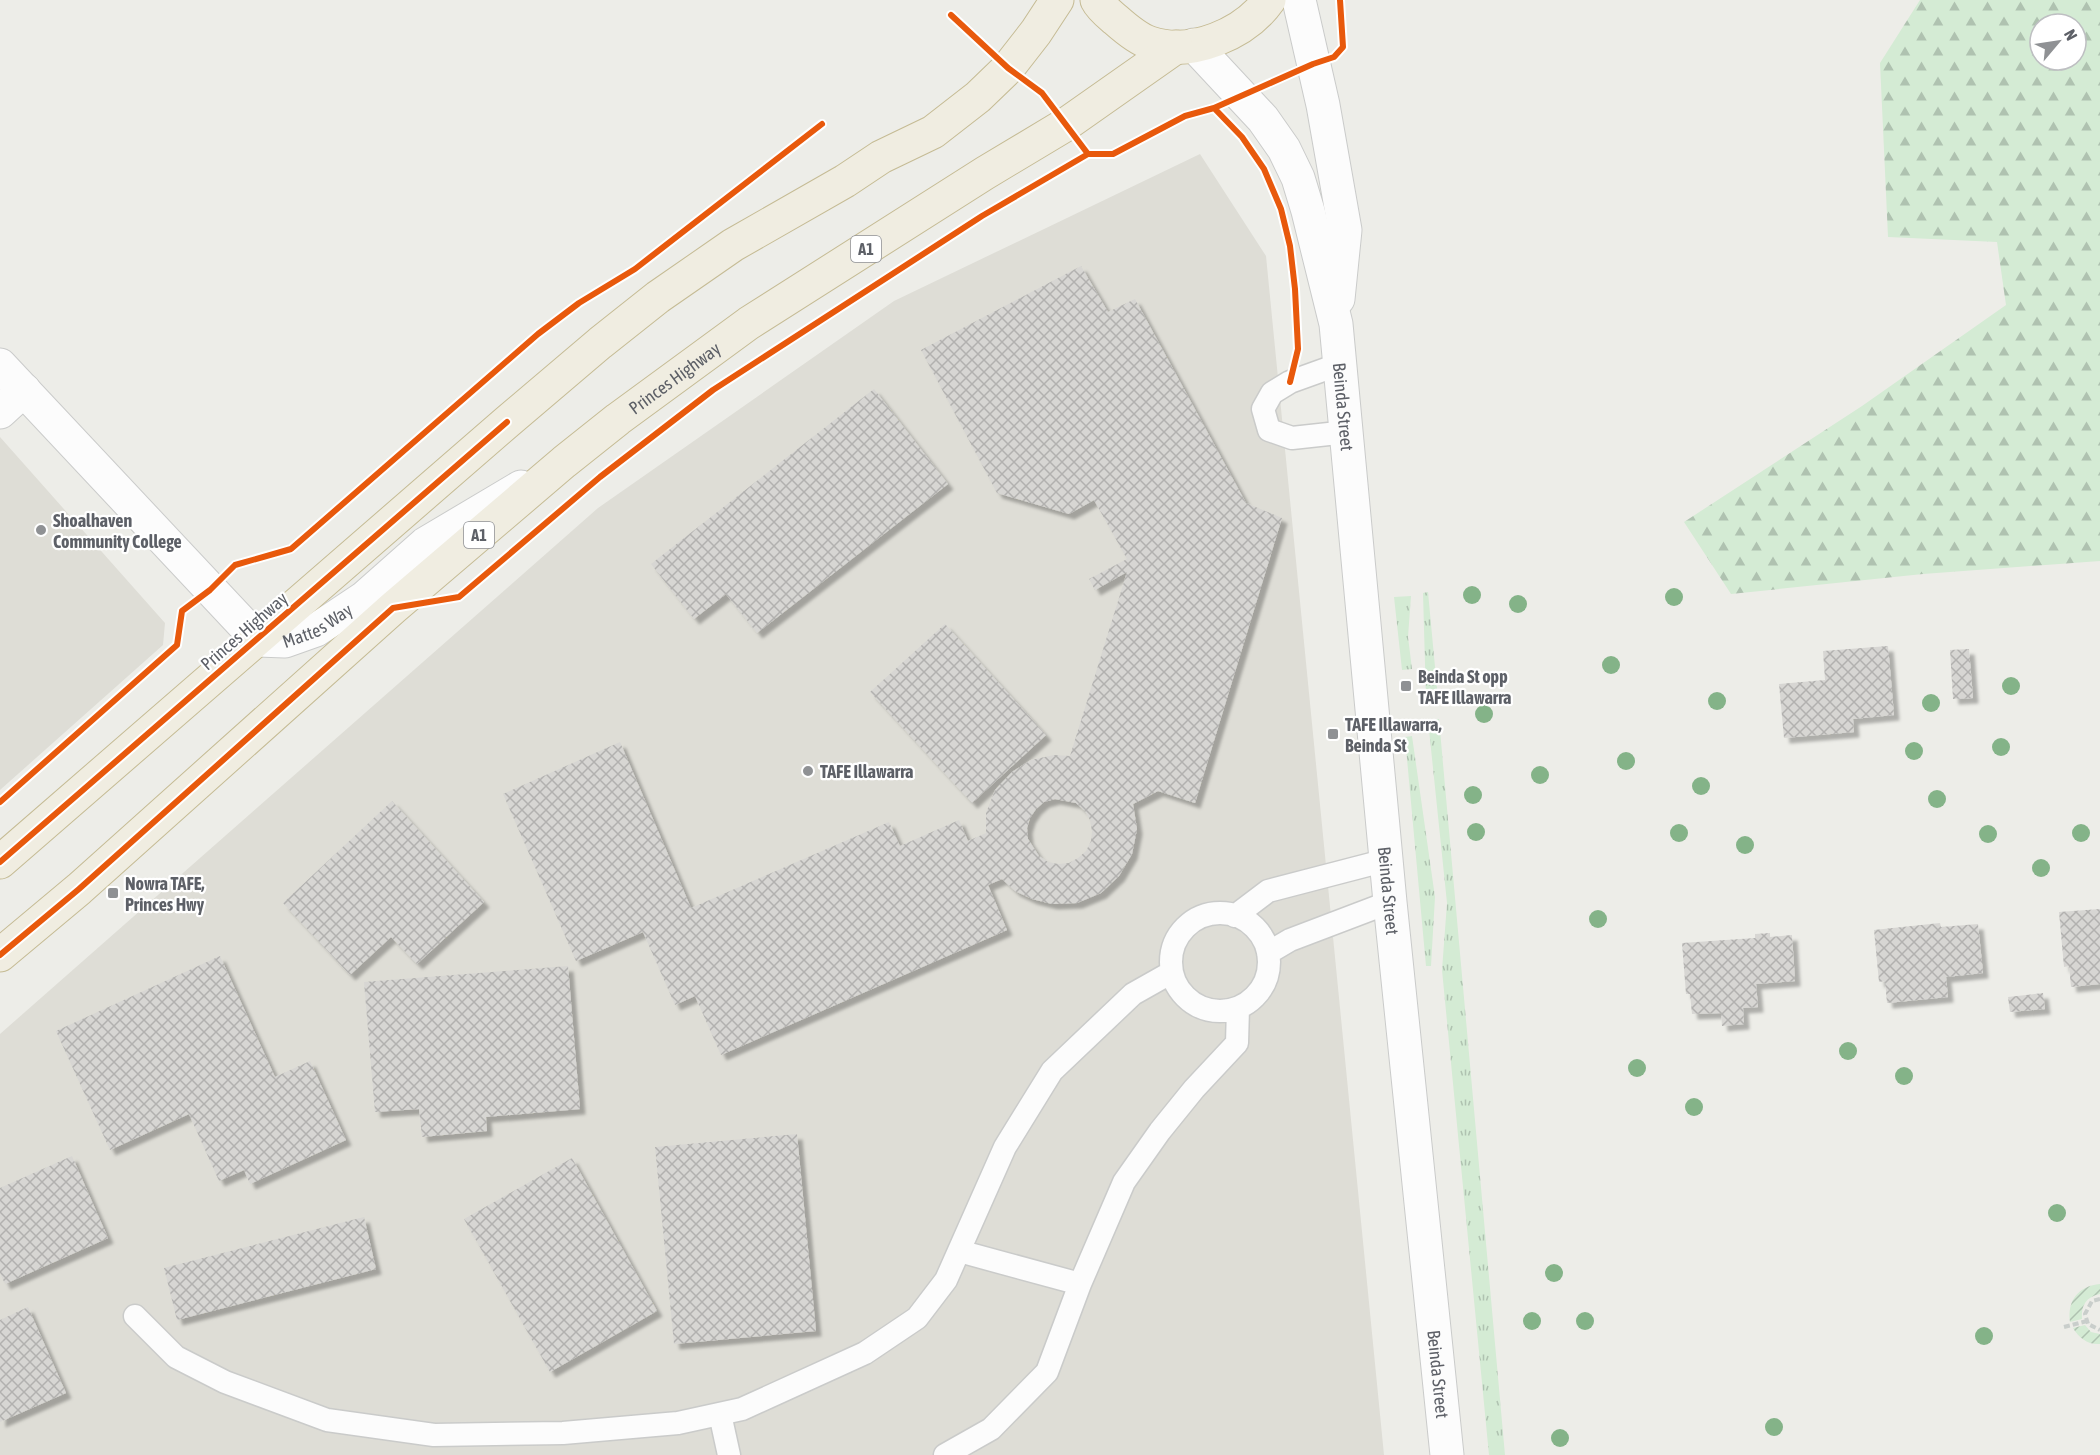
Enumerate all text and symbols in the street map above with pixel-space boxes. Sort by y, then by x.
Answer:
north arrow [2028,12,2088,72]
text: N [2061,26,2081,43]
road number: A1 [851,236,881,262]
street label: Princes Highway [624,337,724,418]
street label: Beinda Street [1329,362,1358,452]
place label: Shoalhaven Community College [53,510,182,552]
road number: A1 [464,522,494,548]
marker: Shoalhaven Community College [34,523,48,537]
street label: Princes Highway [196,588,292,674]
street label: Mattes Way [280,599,356,652]
place label: Beinda St opp TAFE Illawarra [1418,666,1511,708]
marker: Beinda St opp TAFE Illawarra [1399,679,1413,693]
place label: TAFE Illawarra, Beinda St [1345,714,1442,756]
marker: TAFE Illawarra, Beinda St [1326,727,1340,741]
place label: TAFE Illawarra [820,761,913,782]
marker: TAFE Illawarra [801,764,815,778]
street label: Beinda Street [1374,846,1404,936]
place label: Nowra TAFE, Princes Hwy [125,873,205,915]
marker: Nowra TAFE, Princes Hwy [106,886,120,900]
street label: Beinda Street [1424,1329,1454,1419]

